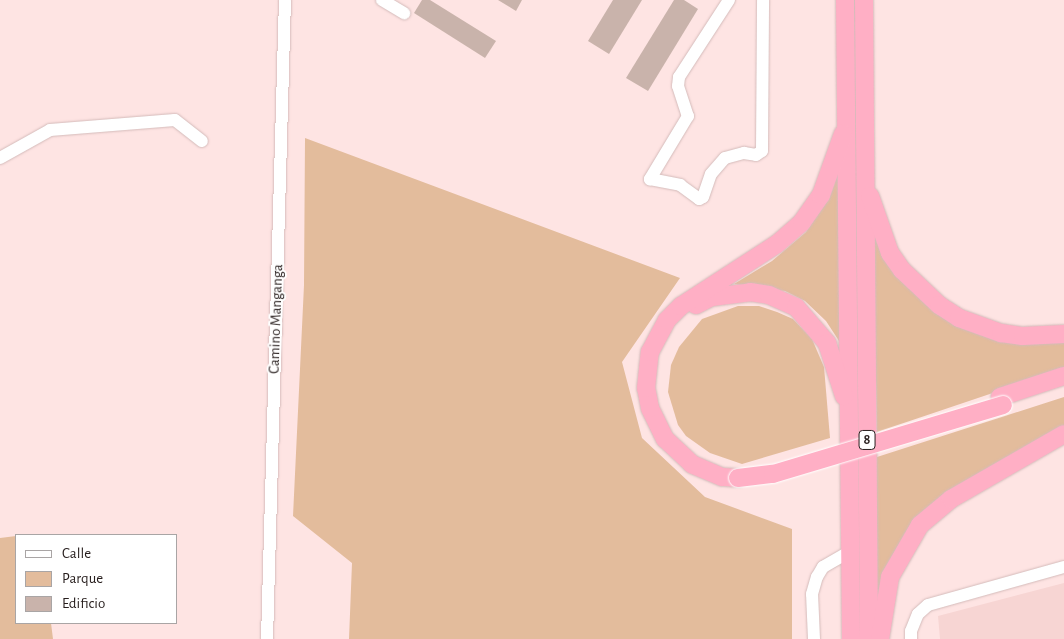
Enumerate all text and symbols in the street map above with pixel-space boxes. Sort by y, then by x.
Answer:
street label: Camino Manganga [265,264,287,374]
road number: 8 [858,428,876,452]
legend [15,534,178,624]
text: Calle [62,546,91,561]
text: Parque [62,571,103,586]
text: Edificio [62,596,105,611]

